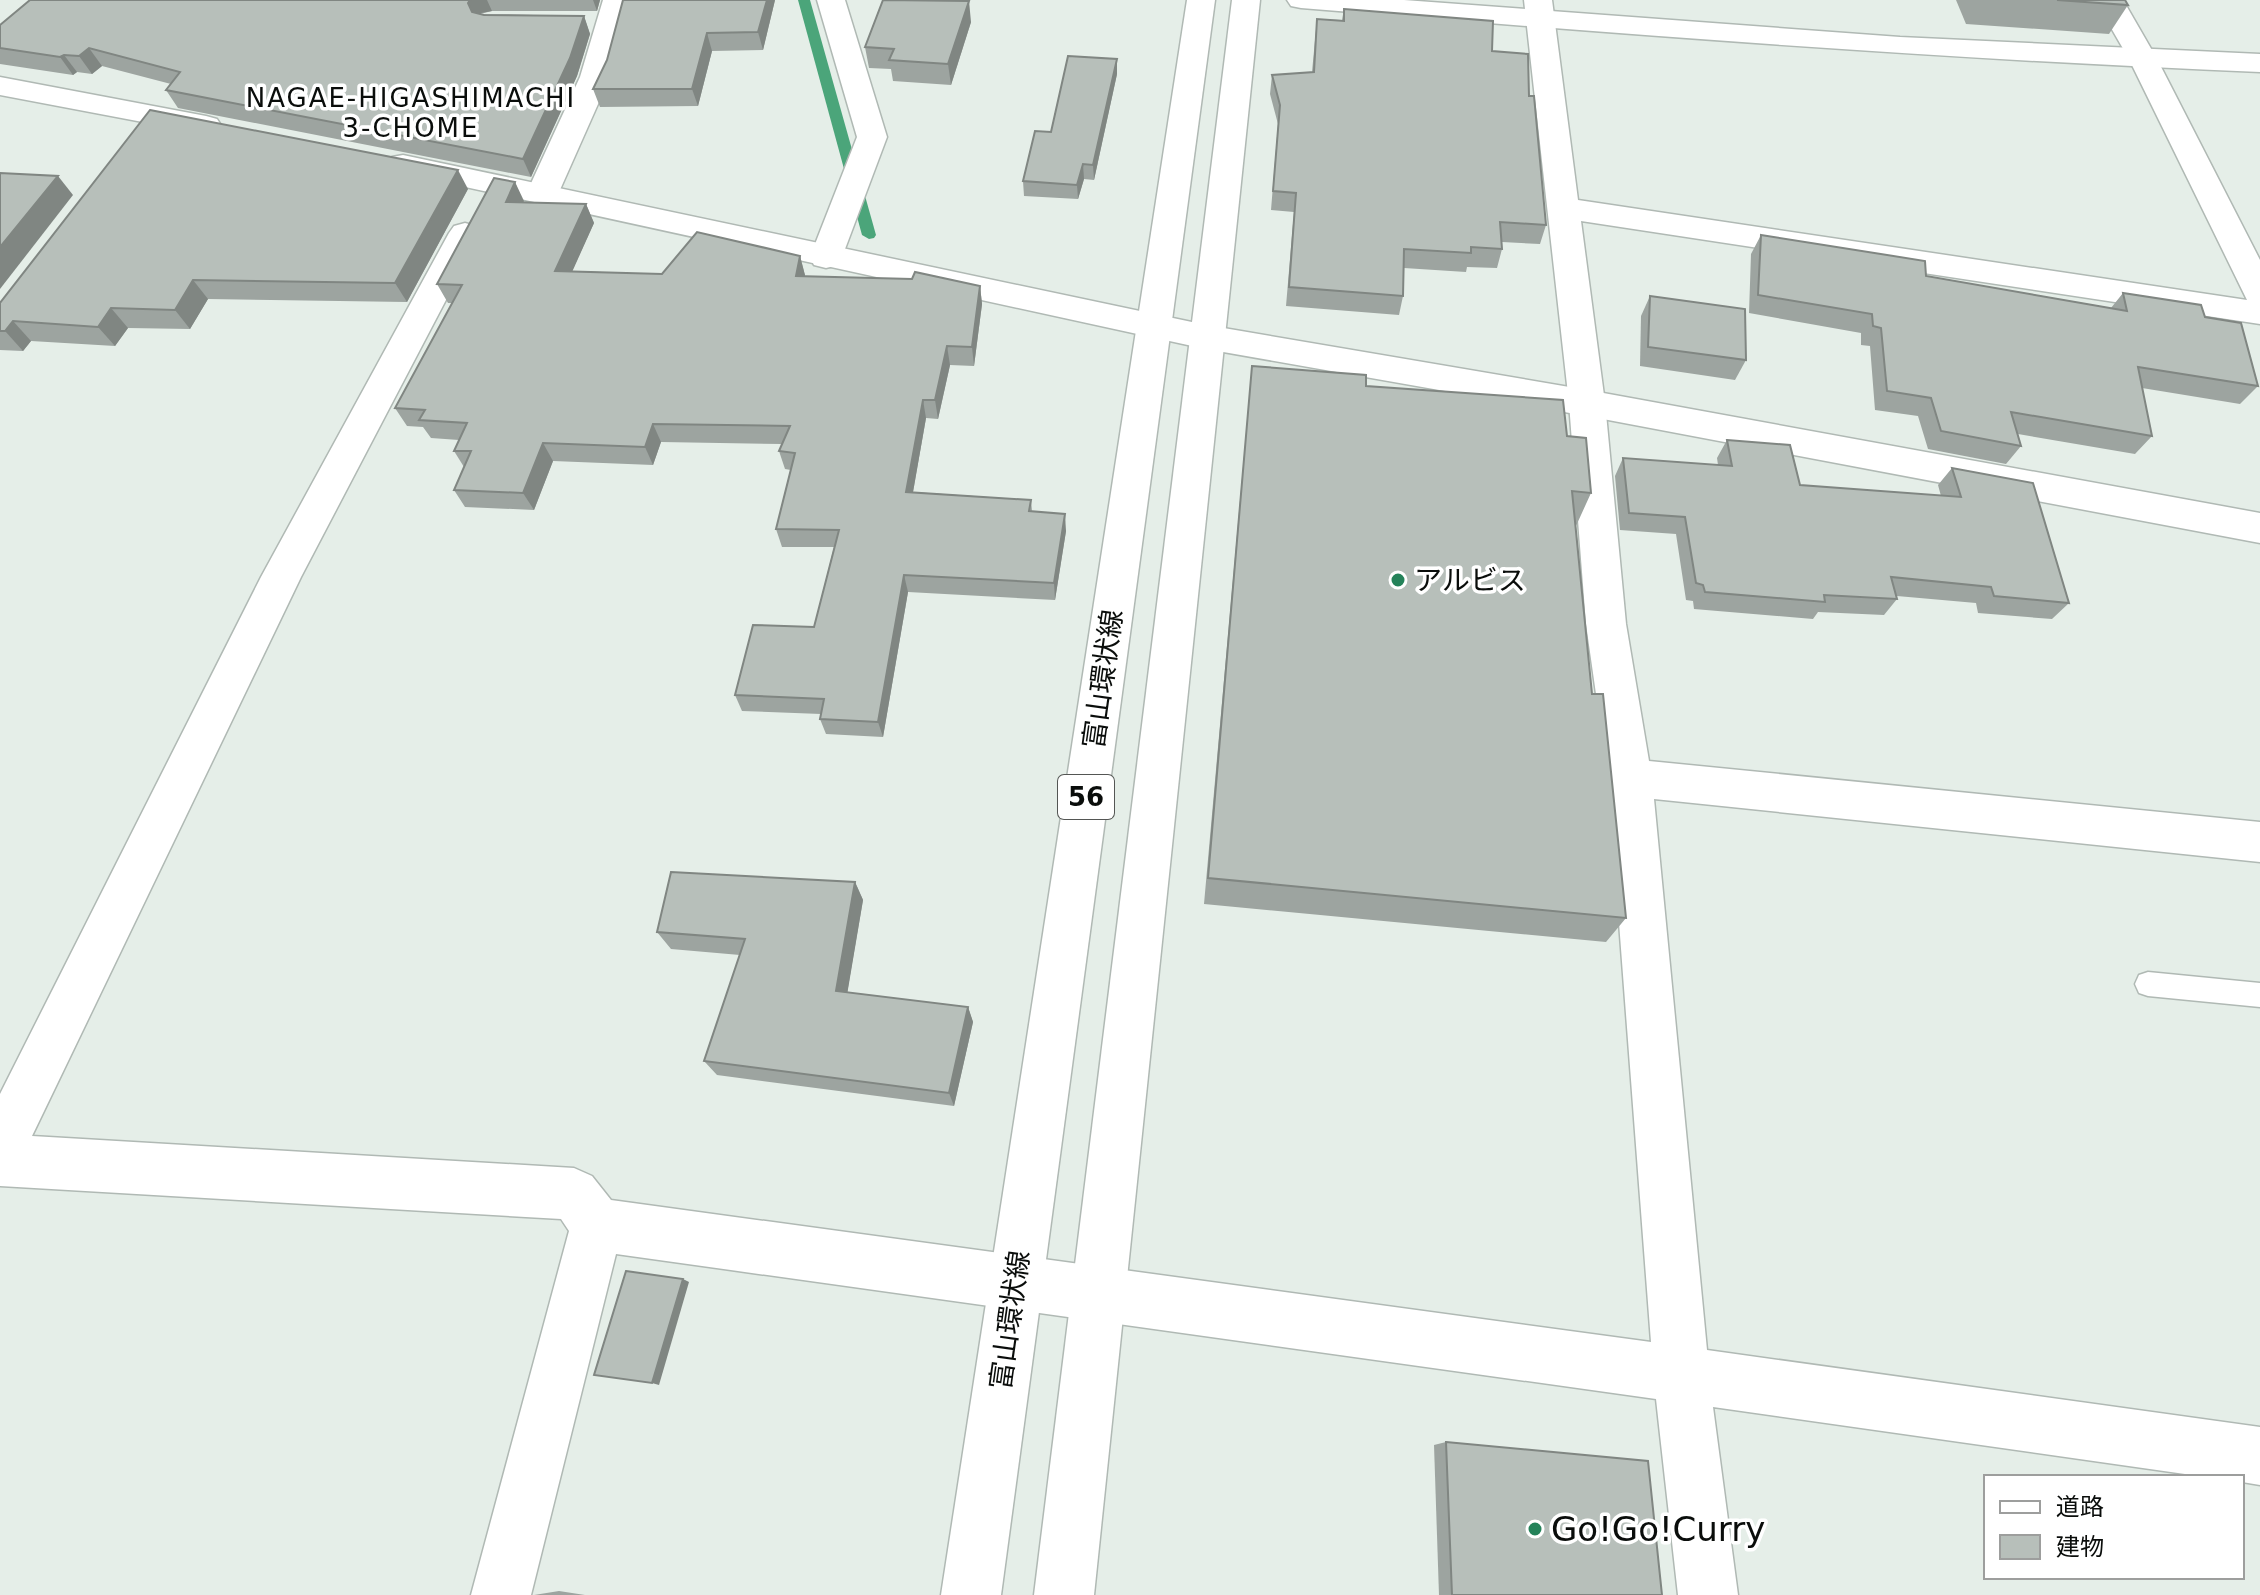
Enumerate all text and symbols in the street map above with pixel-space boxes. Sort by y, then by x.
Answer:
district label: NAGAE-HIGASHIMACHI 3-CHOME [246,83,576,143]
place label: アルビス [1414,564,1526,597]
marker: アルビス [1389,571,1407,589]
street label: 富山環状線 [1077,607,1129,751]
road number: 56 [1058,775,1114,819]
street label: 富山環状線 [984,1248,1036,1392]
legend [1984,1475,2244,1579]
text: 道路 [2056,1493,2104,1521]
place label: Go!Go!Curry [1551,1509,1765,1549]
marker: Go!Go!Curry [1526,1520,1544,1538]
text: 建物 [2056,1533,2104,1561]

